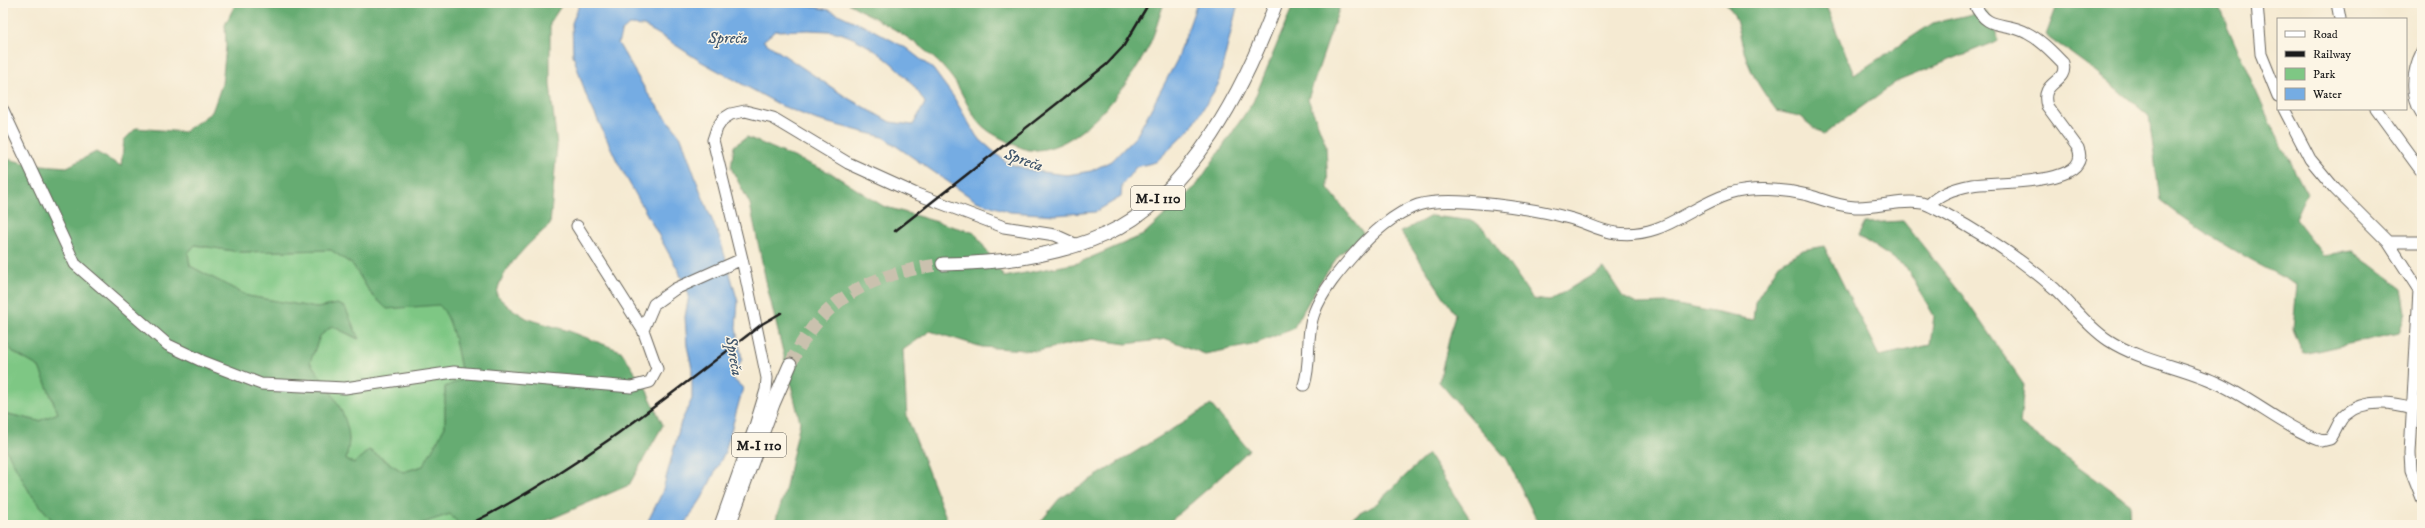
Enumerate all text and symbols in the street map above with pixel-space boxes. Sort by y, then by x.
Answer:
legend [2277,18,2407,110]
text: Road [2313,27,2338,42]
water label: Spreča [707,28,748,48]
text: Railway [2313,47,2351,62]
text: Park [2313,67,2335,82]
text: Water [2312,87,2342,102]
water label: Spreča [1001,143,1046,176]
road number: M-I 110 [1131,186,1185,210]
water label: Spreča [721,334,747,377]
road number: M-I 110 [732,433,786,457]

